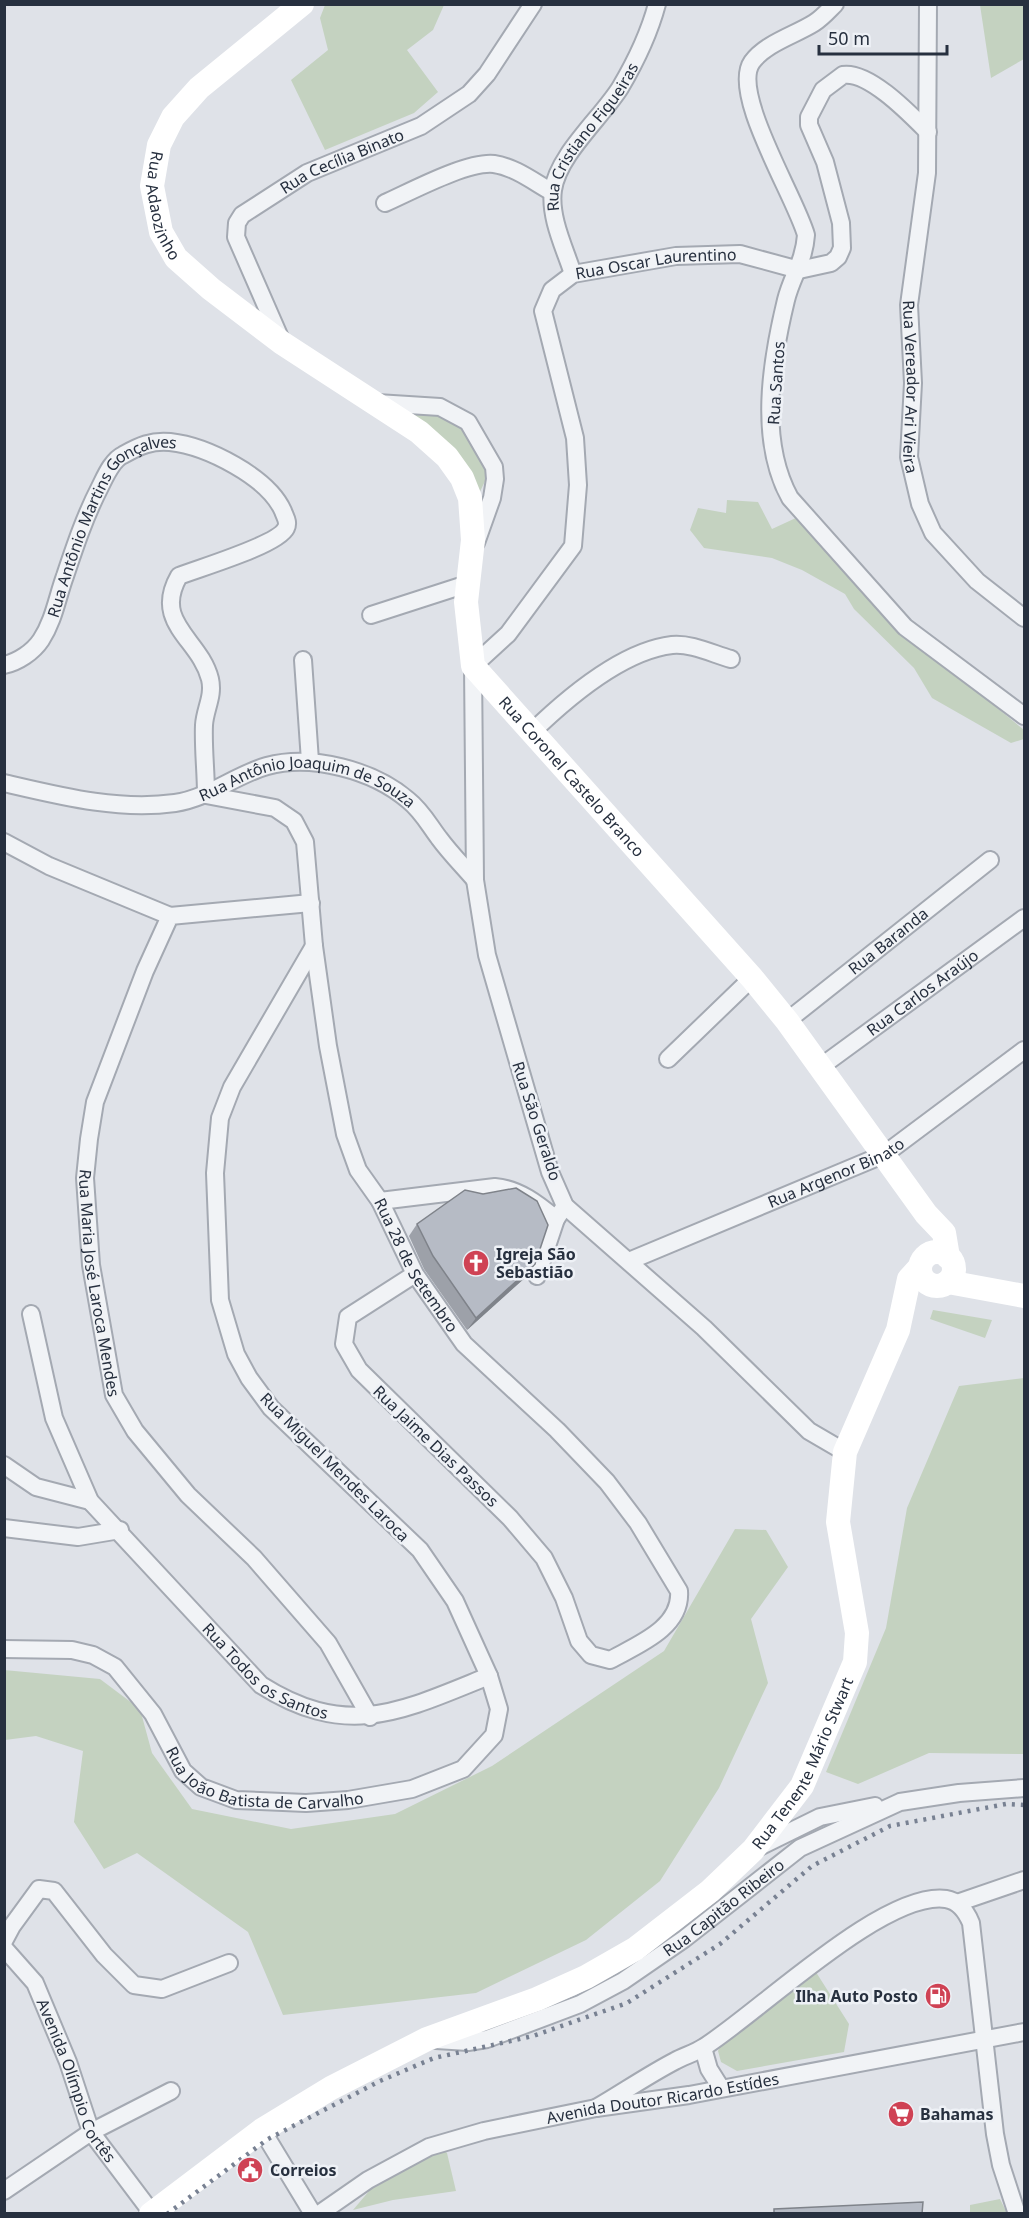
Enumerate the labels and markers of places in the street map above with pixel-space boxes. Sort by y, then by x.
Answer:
place label: Igreja São Sebastião [496,1243,576,1283]
church icon: Igreja São Sebastião [461,1248,491,1278]
fuel station icon: Ilha Auto Posto [923,1981,953,2011]
place label: Ilha Auto Posto [795,1985,918,2007]
supermarket icon: Bahamas [886,2099,916,2129]
place label: Bahamas [920,2103,993,2125]
public building icon: Correios [235,2155,265,2185]
place label: Correios [270,2159,337,2181]

